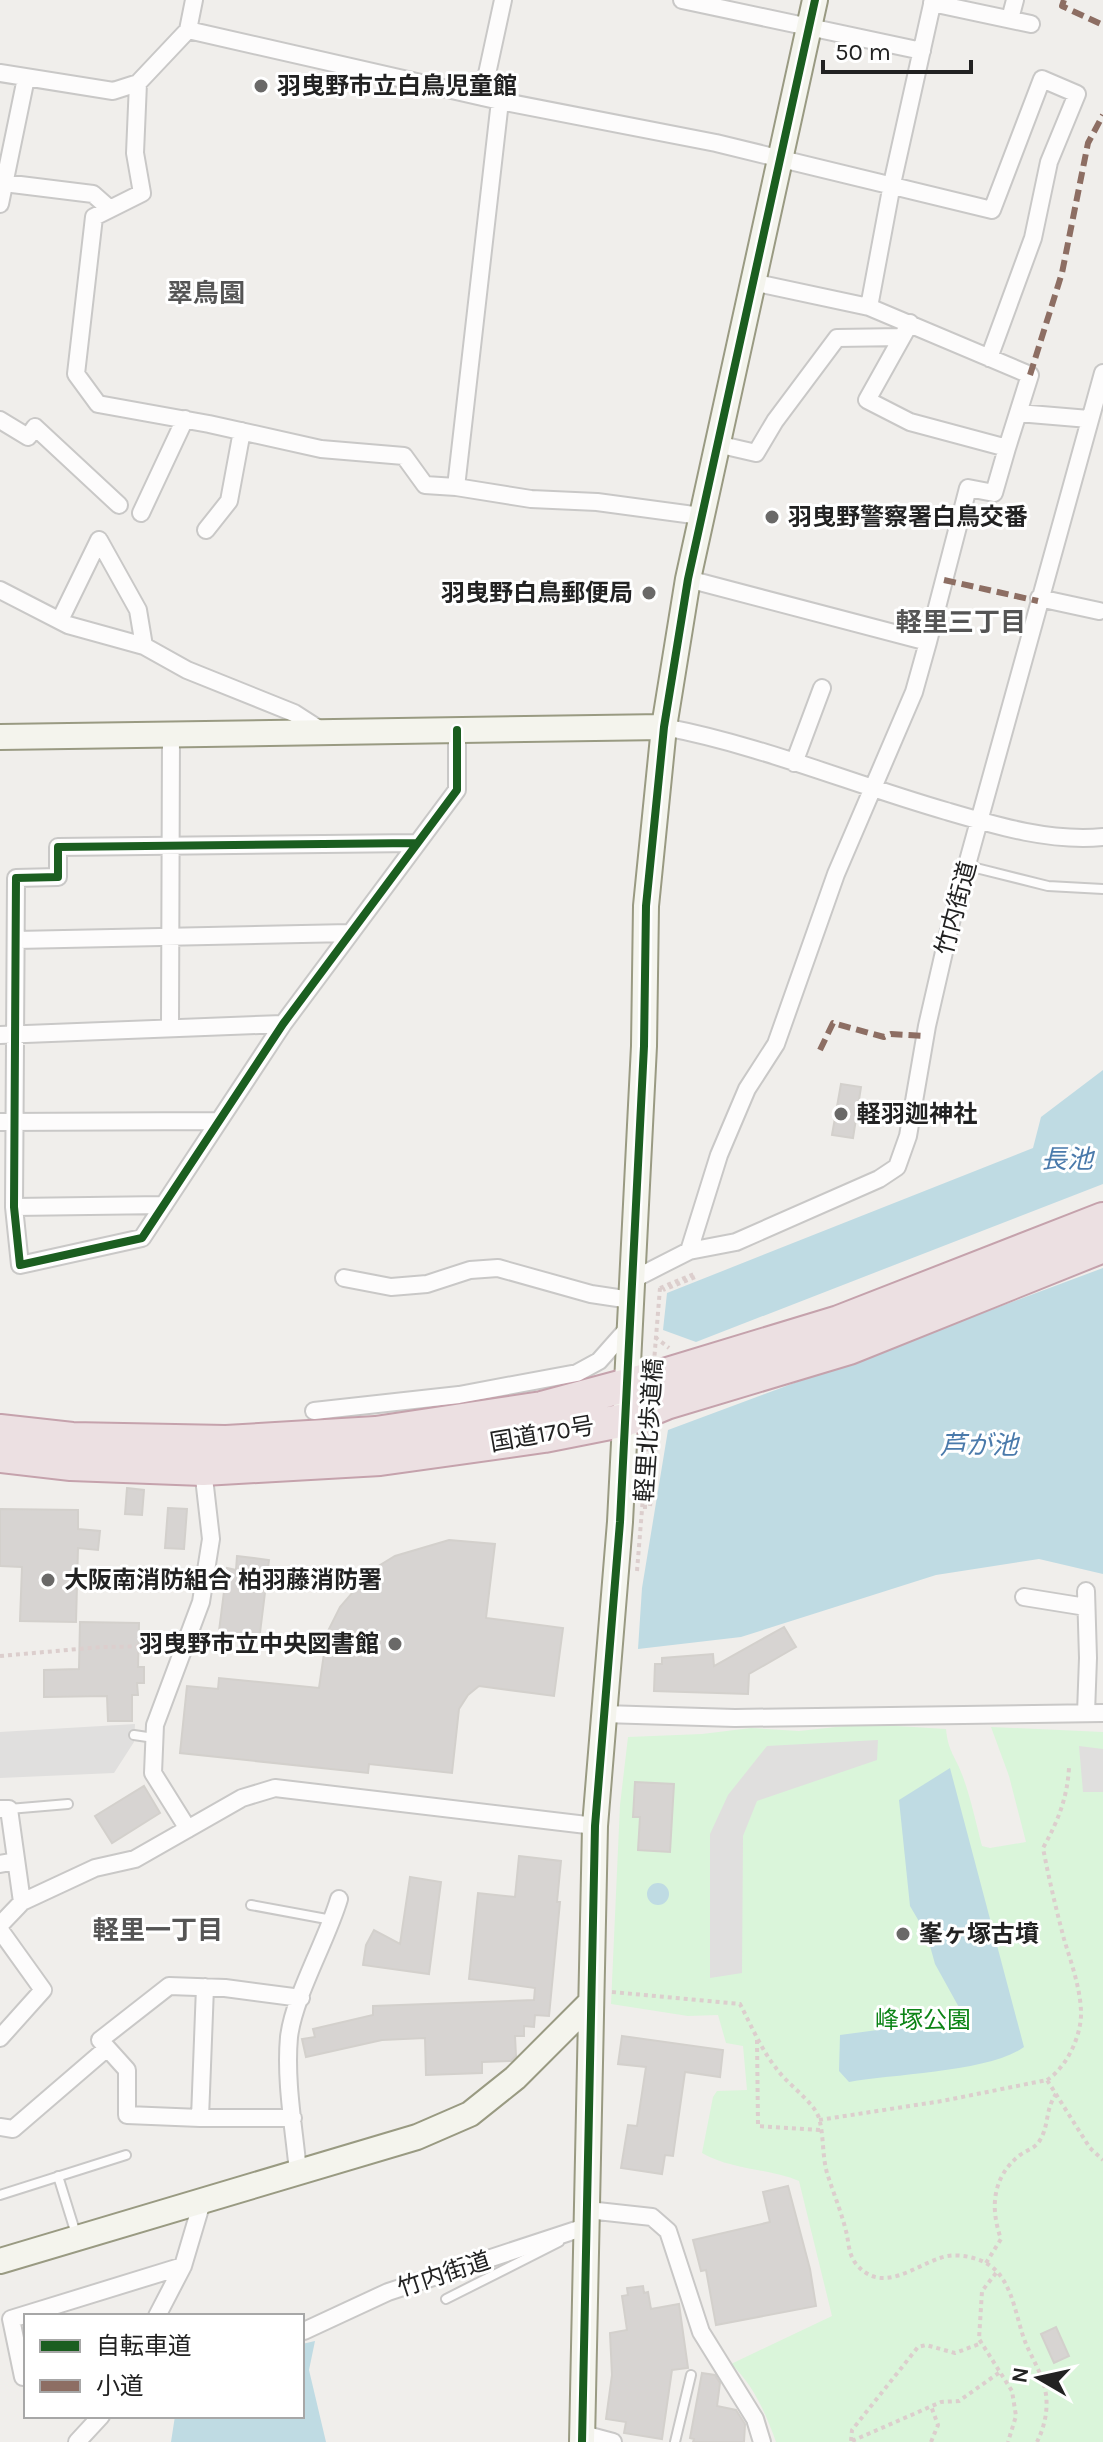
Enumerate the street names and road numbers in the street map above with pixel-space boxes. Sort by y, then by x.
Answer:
street label: 竹内街道 [930,858,982,958]
street label: 軽里北歩道橋 [630,1357,668,1503]
street label: 国道170号 [488,1411,596,1457]
street label: 竹内街道 [394,2246,494,2302]

